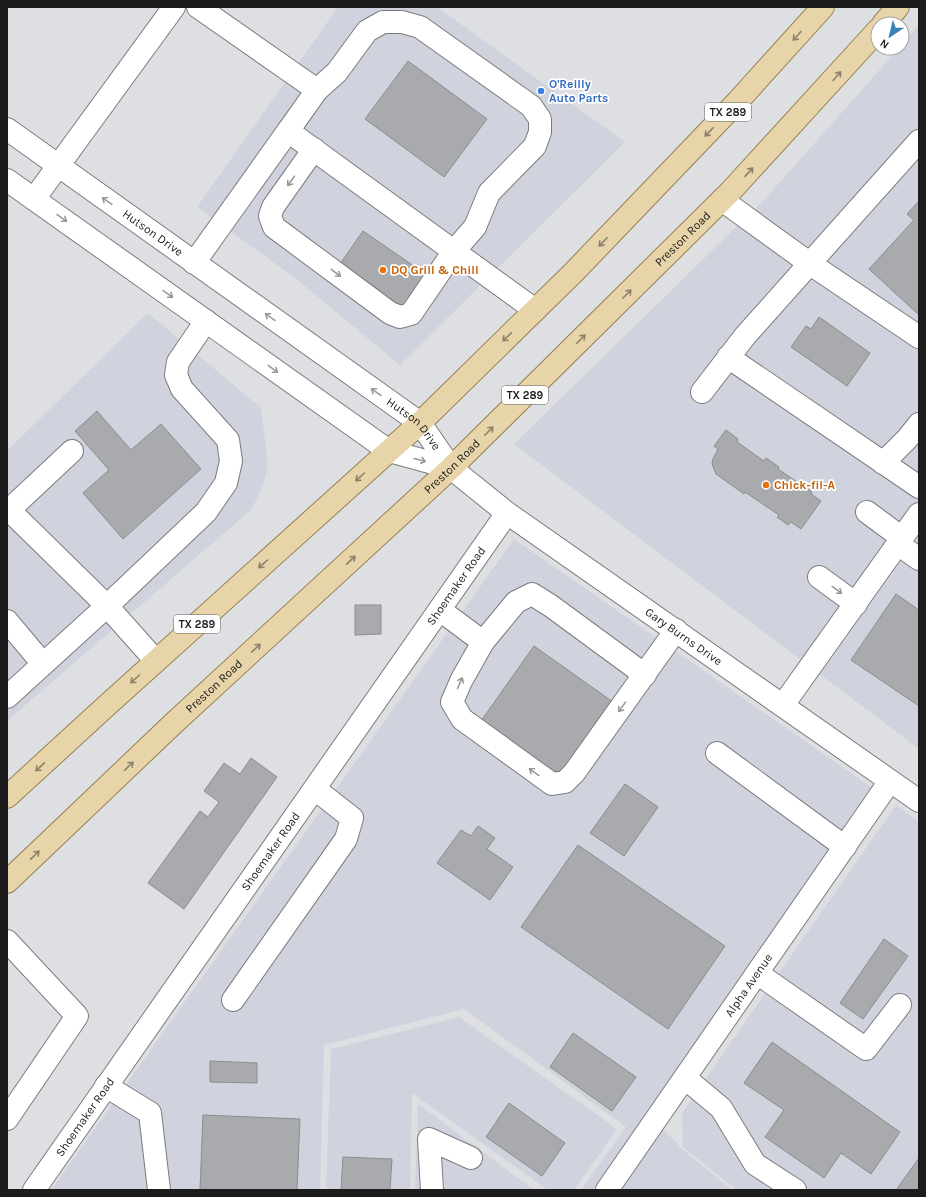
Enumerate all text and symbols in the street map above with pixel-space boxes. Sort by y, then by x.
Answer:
north arrow [870,16,910,56]
one-way arrow [792,31,801,41]
text: N [878,36,892,51]
one-way arrow [832,71,841,81]
place label: O'Reilly Auto Parts [549,77,608,105]
marker: O'Reilly Auto Parts [536,86,546,96]
road number: TX 289 [705,103,751,121]
one-way arrow [704,127,714,137]
one-way arrow [744,166,753,177]
one-way arrow [287,175,295,186]
one-way arrow [102,197,113,205]
street label: Hutson Drive [120,207,186,259]
street label: Preston Road [652,208,713,269]
one-way arrow [56,214,67,223]
one-way arrow [598,237,608,247]
place label: DQ Grill & Chill [391,263,479,277]
marker: DQ Grill & Chill [378,265,388,275]
one-way arrow [330,269,341,277]
one-way arrow [622,289,632,299]
one-way arrow [162,290,173,298]
one-way arrow [265,312,276,321]
one-way arrow [502,332,512,342]
one-way arrow [576,334,586,344]
one-way arrow [268,365,279,373]
road number: TX 289 [502,386,548,404]
one-way arrow [371,388,382,396]
street label: Hutson Drive [384,394,444,453]
one-way arrow [484,426,494,436]
street label: Preston Road [421,436,483,496]
one-way arrow [413,457,426,464]
one-way arrow [355,473,365,482]
place label: Chick-fil-A [774,478,835,492]
marker: Chick-fil-A [761,480,771,490]
street label: Shoemaker Road [424,544,488,628]
one-way arrow [346,556,356,565]
one-way arrow [258,560,268,569]
one-way arrow [831,586,842,594]
street label: Gary Burns Drive [642,605,725,668]
road number: TX 289 [174,615,220,633]
one-way arrow [251,643,261,653]
street label: Preston Road [183,656,245,716]
one-way arrow [130,675,141,684]
one-way arrow [457,677,464,689]
one-way arrow [618,701,626,712]
one-way arrow [35,762,45,771]
one-way arrow [124,762,134,771]
one-way arrow [529,768,540,776]
street label: Shoemaker Road [238,809,303,894]
one-way arrow [30,851,40,860]
street label: Alpha Avenue [722,951,775,1019]
street label: Shoemaker Road [53,1075,117,1159]

